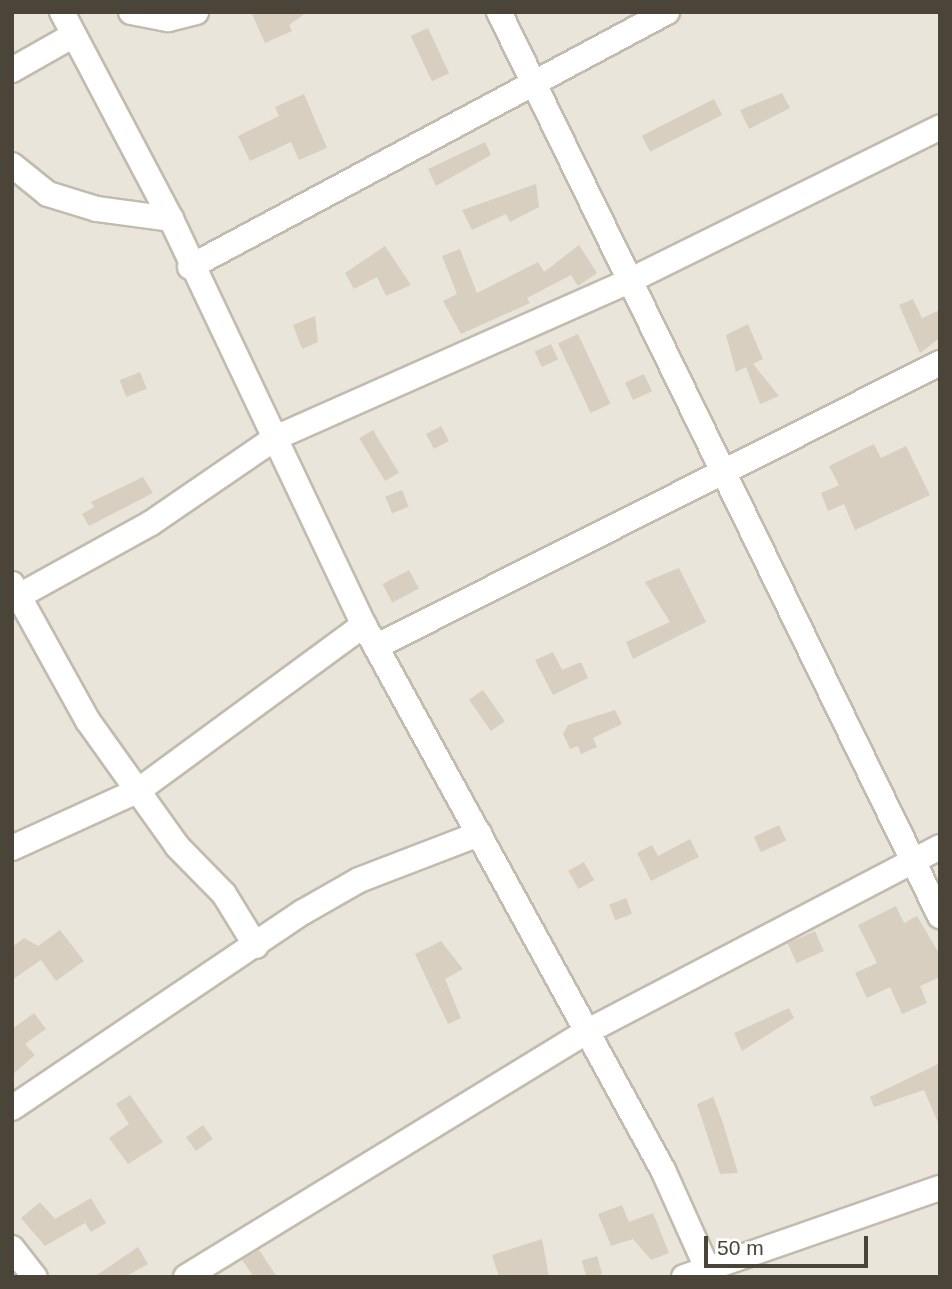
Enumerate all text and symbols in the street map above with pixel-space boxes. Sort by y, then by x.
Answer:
scale bar [707,1222,872,1266]
text: 50 m [717,1236,764,1259]

